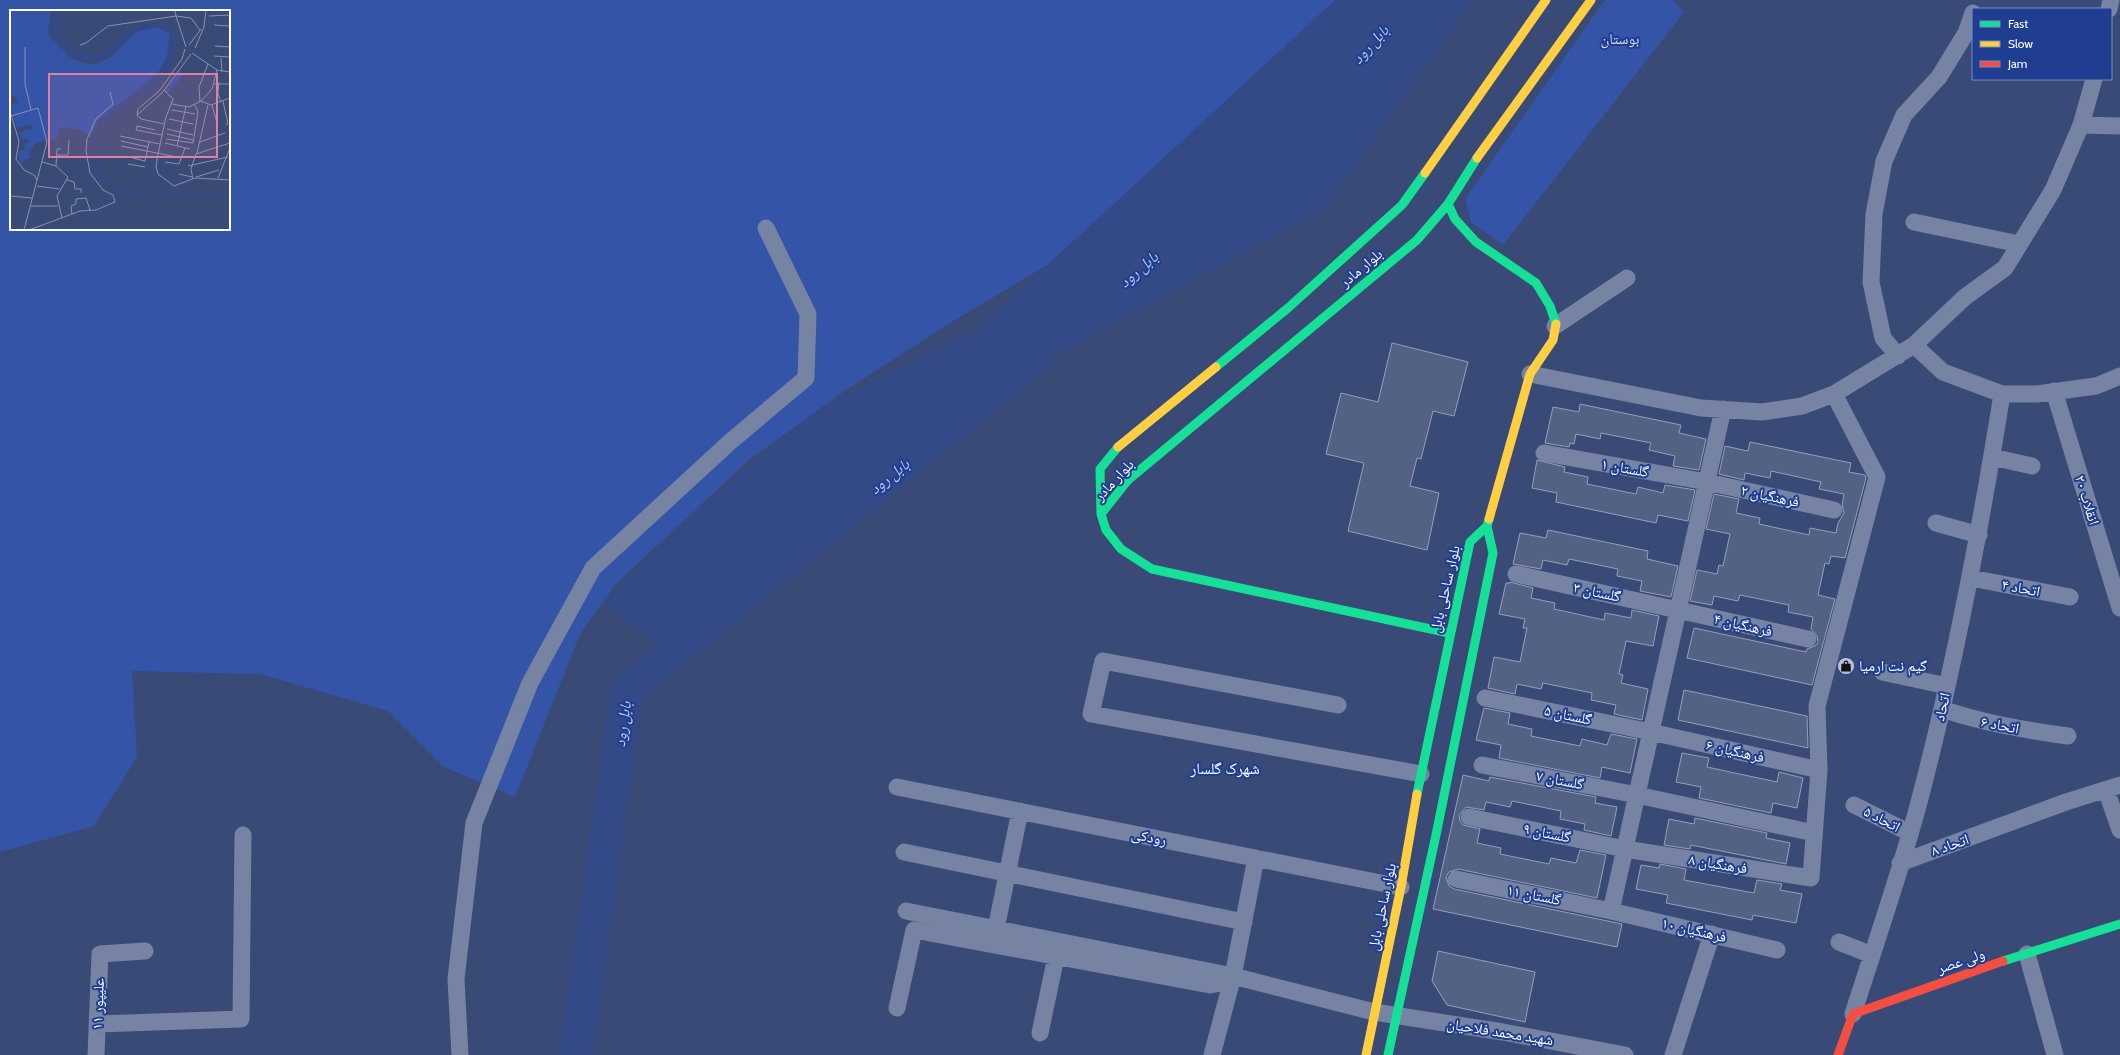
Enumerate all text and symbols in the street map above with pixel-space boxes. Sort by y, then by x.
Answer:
legend [1972,8,2112,80]
inset map [10,10,230,230]
text: Fast [2008,16,2028,31]
water label: بابل رود [1348,21,1394,68]
park label: بوستان [1600,30,1640,49]
text: Slow [2008,36,2033,51]
text: Jam [2007,56,2027,71]
street label: بلوار مادر [1335,245,1386,292]
water label: بابل رود [1115,247,1163,292]
water label: بابل رود [866,454,914,499]
street label: گلستان ۱ [1600,455,1651,482]
street label: بلوار مادر [1090,456,1138,505]
street label: انقلاب ۲۰ [2071,473,2103,527]
street label: فرهنگیان ۲ [1739,481,1801,512]
street label: بلوار ساحلی بابل [1426,544,1465,635]
street label: اتحاد ۴ [2000,575,2042,601]
street label: گلستان ۳ [1571,578,1623,607]
street label: فرهنگیان ۴ [1712,610,1774,641]
shop icon: گیم نت ارمیا [1836,656,1856,676]
place label: گیم نت ارمیا [1859,657,1927,676]
street label: اتحاد [1930,691,1954,723]
water label: بابل رود [610,699,636,748]
street label: گلستان ۵ [1542,701,1594,730]
street label: اتحاد ۶ [1979,712,2021,738]
street label: فرهنگیان ۶ [1704,736,1766,767]
district label: شهرک گلسار [1189,759,1260,778]
street label: گلستان ۷ [1535,767,1586,794]
street label: اتحاد ۵ [1861,802,1903,836]
street label: گلستان ۹ [1522,820,1573,847]
street label: رودکی [1130,825,1168,850]
street label: اتحاد ۸ [1929,830,1971,860]
street label: فرهنگیان ۸ [1687,850,1749,879]
street label: بلوار ساحلی بابل [1364,862,1401,953]
street label: گلستان ۱۱ [1505,881,1563,910]
street label: فرهنگیان ۱۰ [1660,914,1728,947]
street label: ولی عصر [1934,944,1988,979]
street label: علیپور ۱۱ [88,977,108,1030]
street label: شهید محمد فلاحیان [1445,1015,1555,1050]

